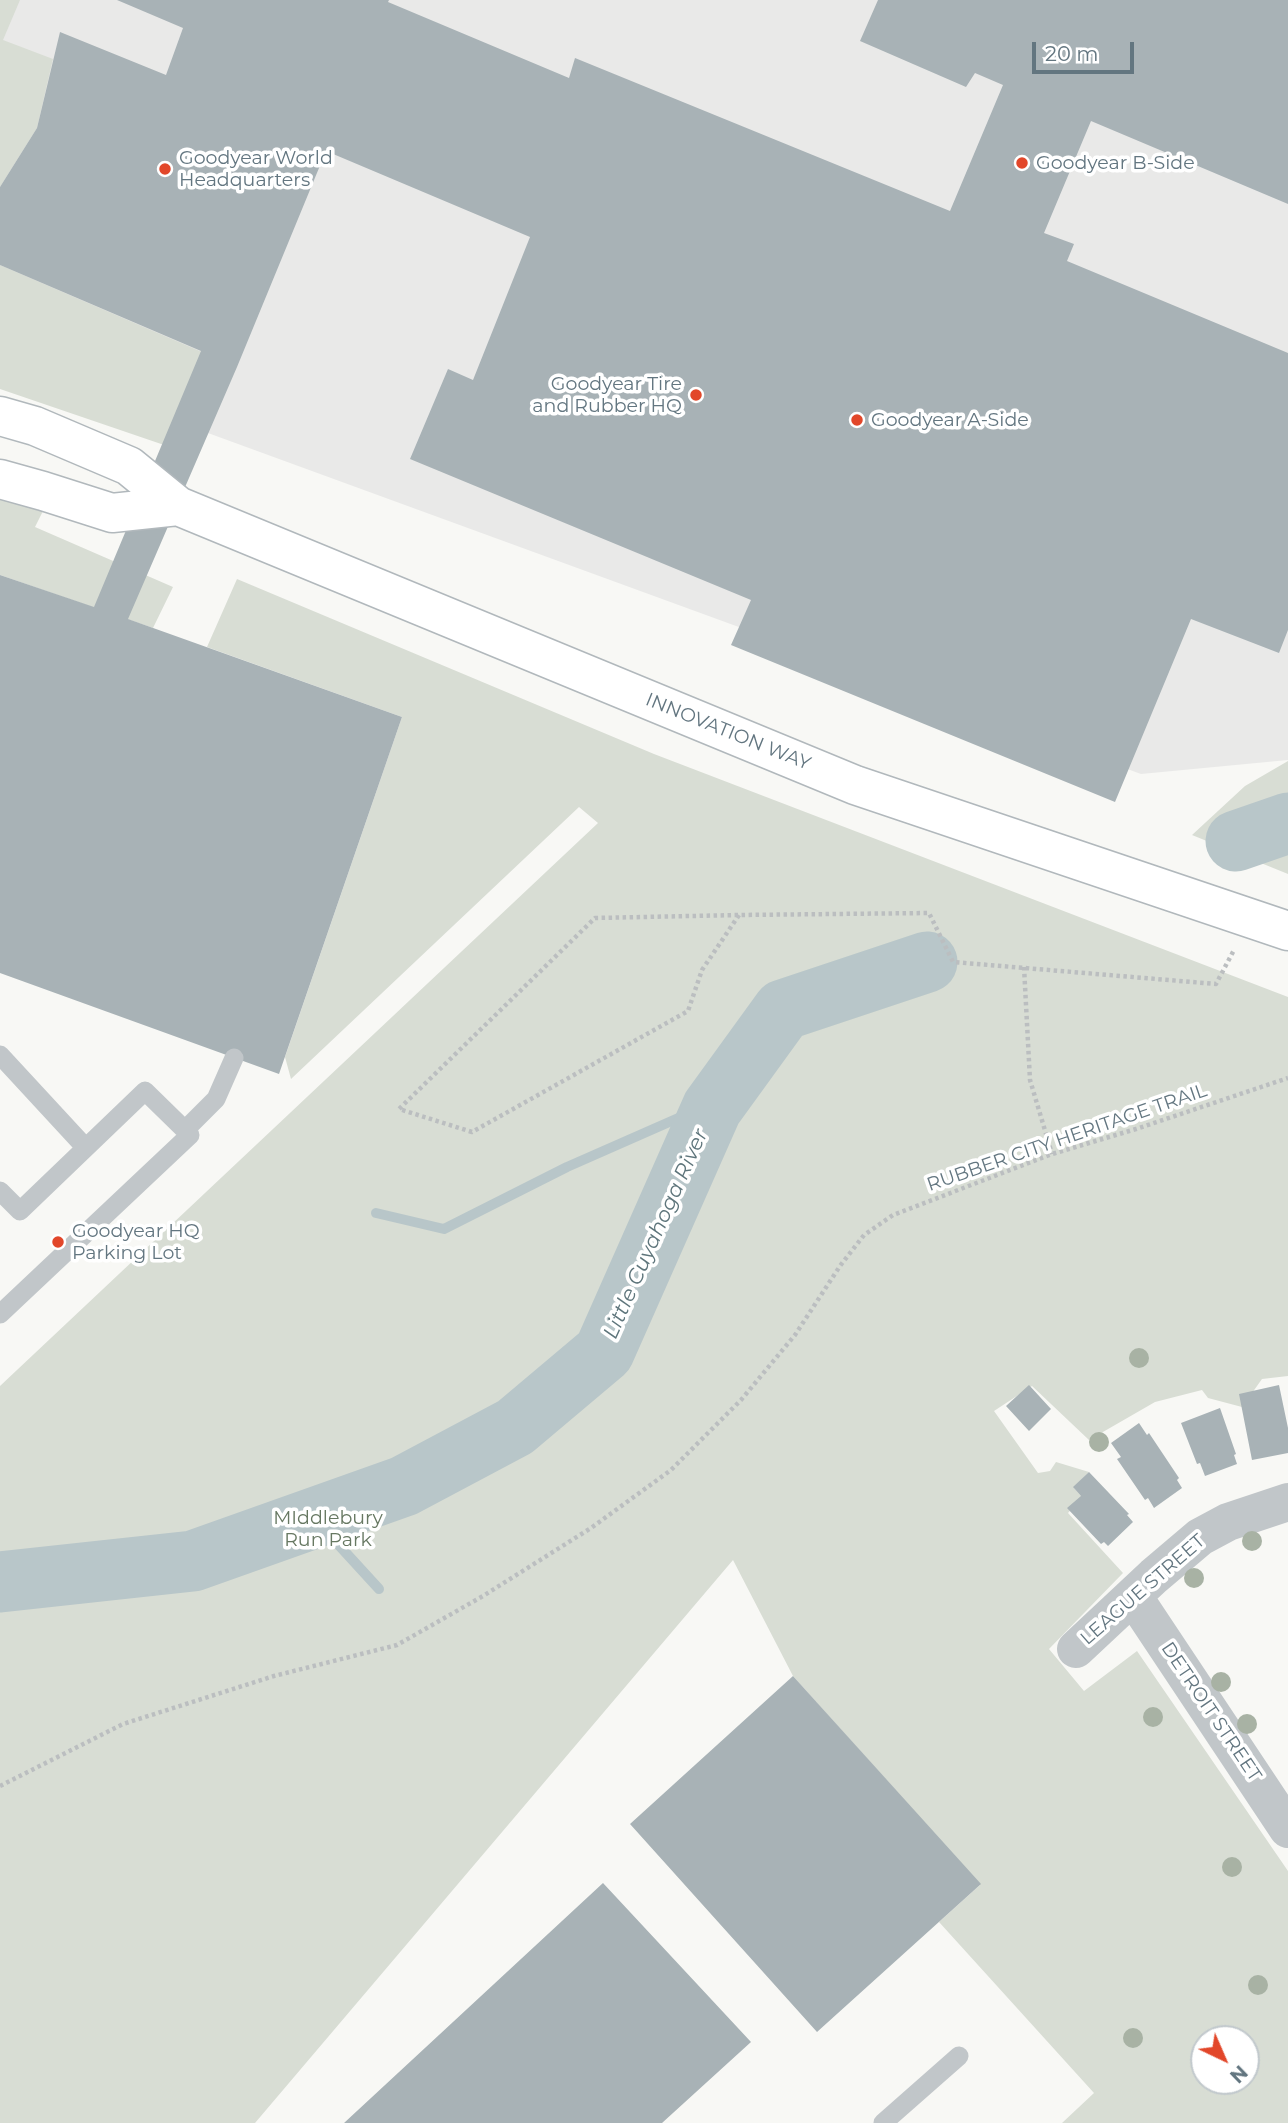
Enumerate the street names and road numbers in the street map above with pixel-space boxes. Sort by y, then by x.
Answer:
street label: INNOVATION WAY [642,688,814,776]
street label: RUBBER CITY HERITAGE TRAIL [924,1079,1210,1197]
street label: LEAGUE STREET [1076,1530,1210,1650]
street label: DETROIT STREET [1156,1638,1266,1786]

